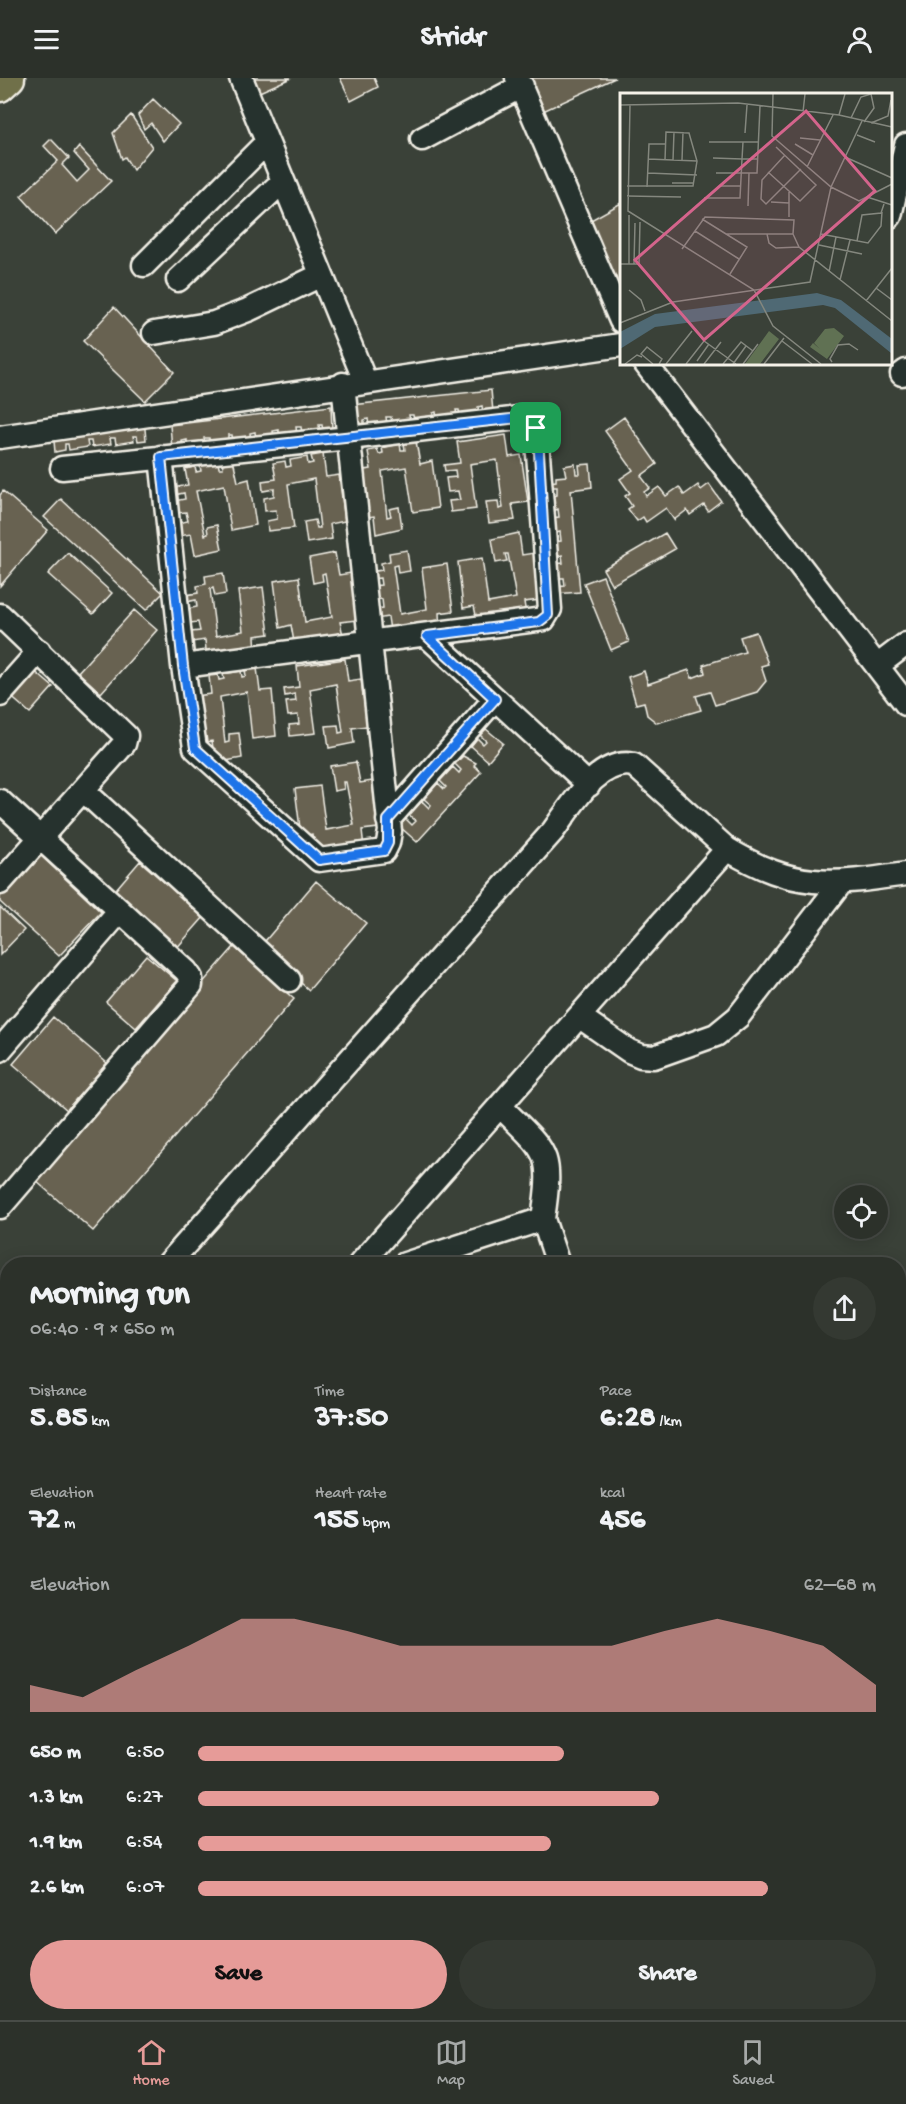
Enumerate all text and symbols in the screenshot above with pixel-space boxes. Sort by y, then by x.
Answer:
icon: menu [30,23,63,56]
text: Stridr [421,23,485,55]
icon: person [843,23,876,56]
inset map [620,93,891,364]
pin [510,402,561,453]
icon: arrive [519,411,552,444]
map controls [834,1185,888,1239]
button: locate [834,1185,888,1239]
text: Morning run [30,1277,190,1315]
button: share [813,1277,876,1340]
text: 06:40 · 9 × 650 m [30,1319,174,1342]
text: Distance [30,1383,87,1402]
text: Time [315,1383,344,1402]
text: Pace [600,1383,631,1402]
text: 5.85 [30,1402,87,1437]
text: 37:50 [315,1402,388,1437]
text: 6:28 [600,1402,656,1437]
text: km [87,1413,110,1432]
text: /km [656,1413,682,1432]
text: Elevation [30,1485,94,1504]
text: Heart rate [315,1485,387,1504]
text: kcal [600,1485,625,1504]
text: 72 [30,1504,60,1539]
text: 155 [315,1504,359,1539]
text: 456 [600,1504,645,1539]
text: m [60,1515,75,1534]
text: bpm [359,1515,390,1534]
text: Elevation [30,1575,110,1598]
text: 62–68 m [804,1575,876,1598]
text: 650 m [30,1742,81,1765]
text: 6:50 [126,1742,164,1765]
text: 1.3 km [30,1787,83,1810]
text: 6:27 [126,1787,163,1810]
text: 1.9 km [30,1832,82,1855]
text: 6:54 [126,1832,162,1855]
text: 2.6 km [30,1877,84,1900]
text: 6:07 [126,1877,164,1900]
button: Save [30,1940,447,2009]
button: Share [459,1940,876,2009]
tab: Home [132,2036,170,2091]
tab: Map [435,2036,468,2091]
tab: Saved [732,2036,773,2091]

